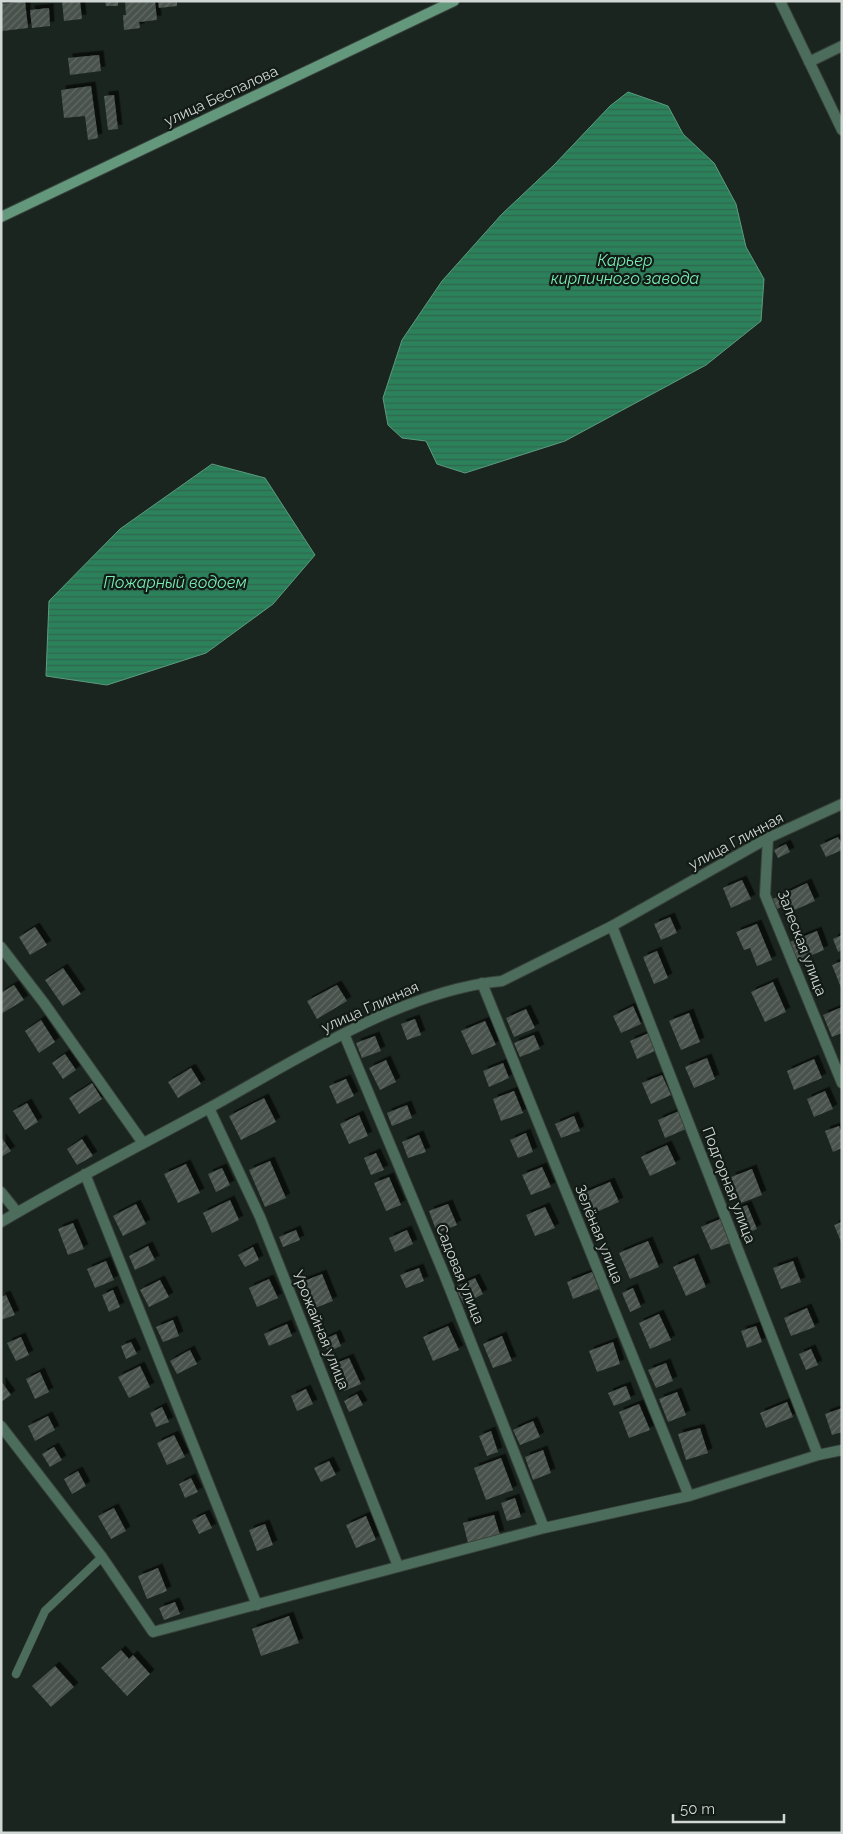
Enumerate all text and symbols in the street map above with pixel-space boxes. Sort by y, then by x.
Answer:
street label: улица Беспалова [161,62,281,130]
water label: Карьер кирпичного завода [551,251,700,288]
water label: Пожарный водоем [103,573,247,592]
street label: улица Глинная [685,808,787,874]
street label: Залеская улица [774,888,830,998]
street label: улица Глинная [318,977,422,1037]
street label: Подгорная улица [699,1124,759,1246]
street label: Зелёная улица [571,1182,627,1286]
street label: Садовая улица [432,1222,488,1326]
street label: Урожайная улица [289,1268,353,1392]
scale bar [673,1792,784,1824]
text: 50 m [680,1800,715,1818]

